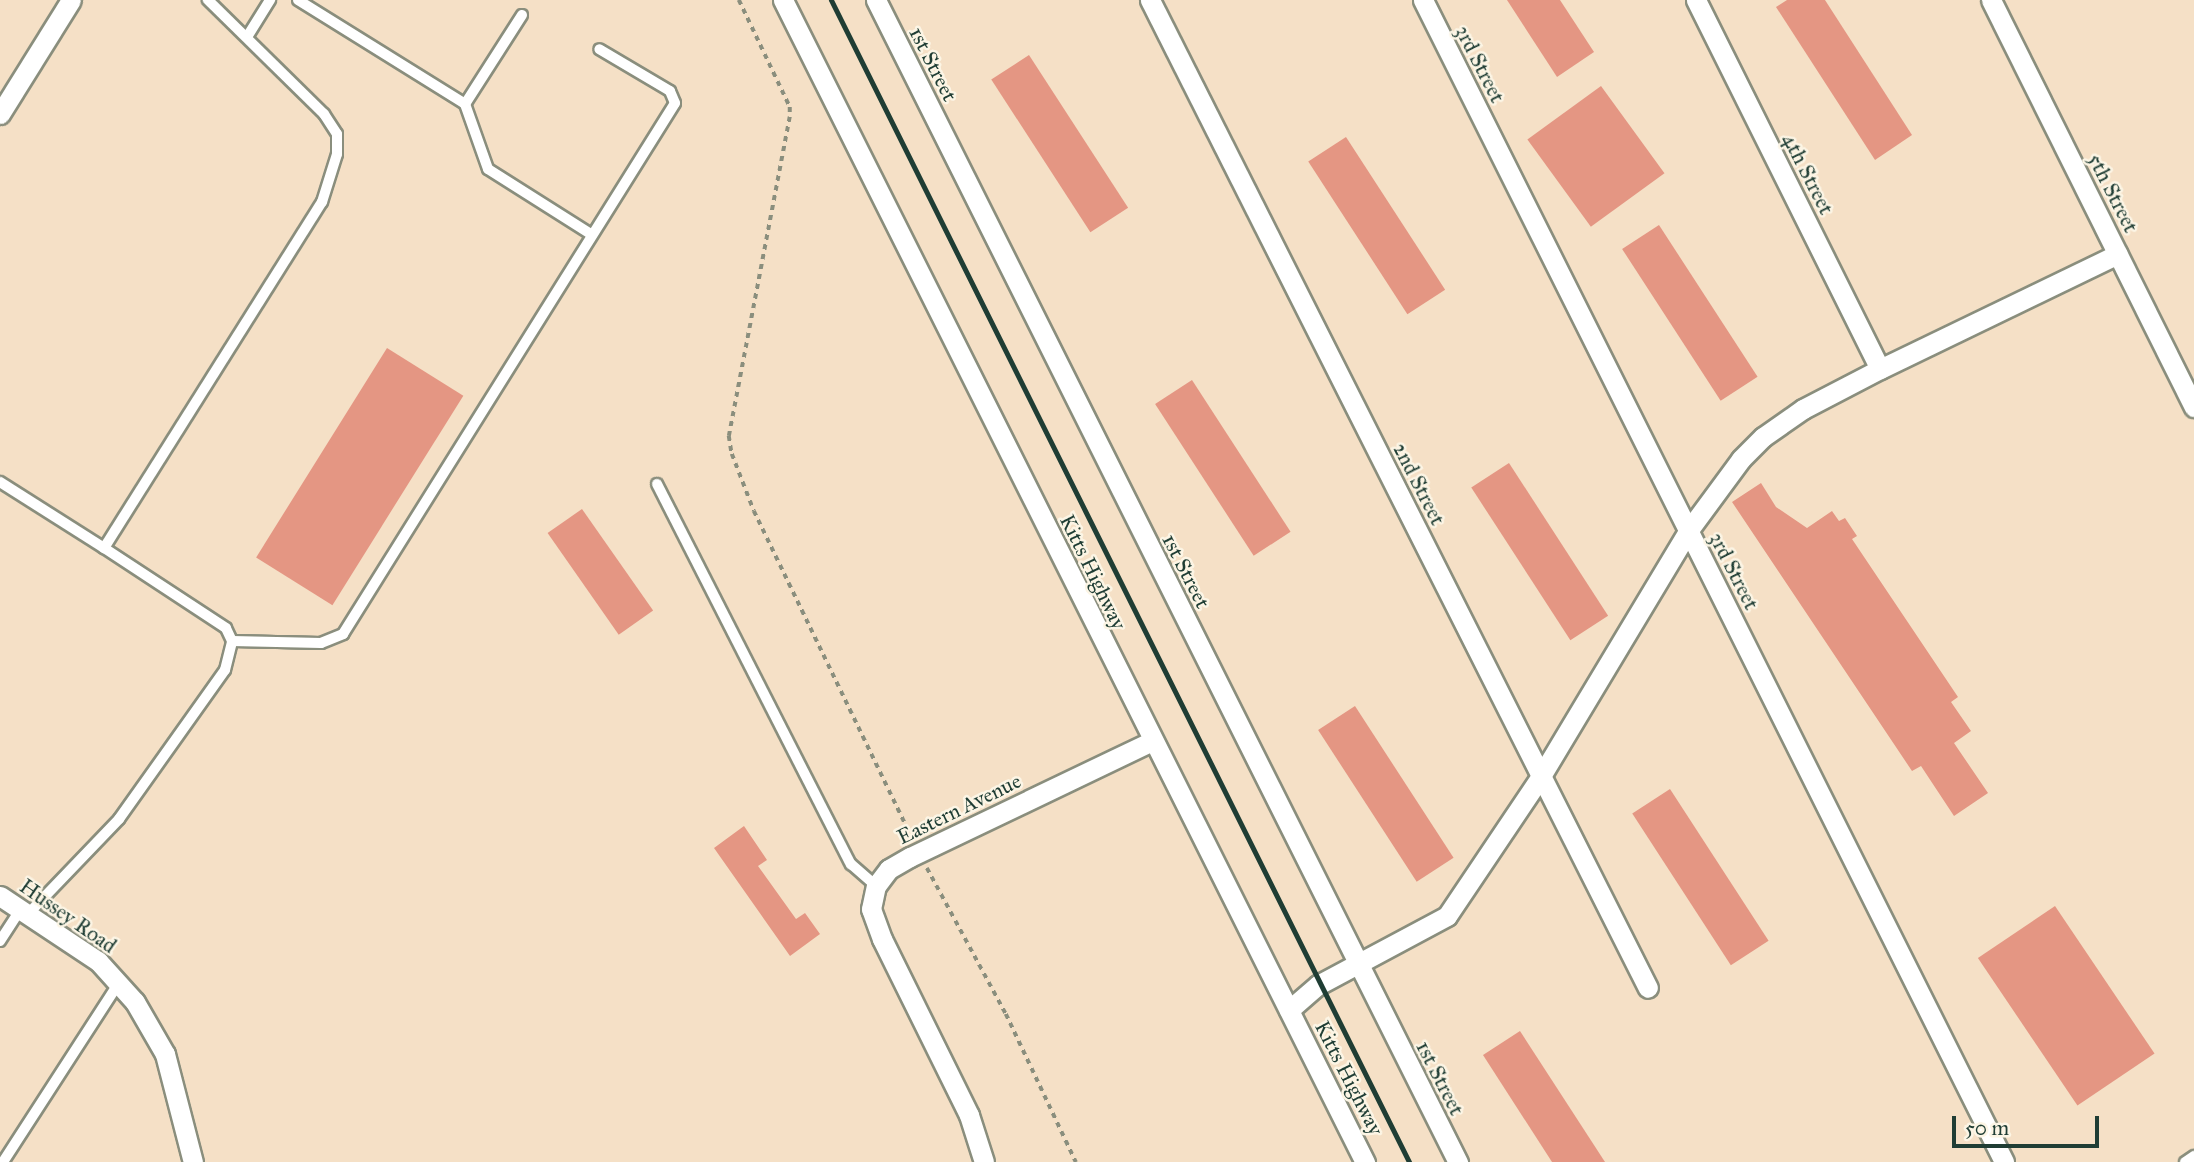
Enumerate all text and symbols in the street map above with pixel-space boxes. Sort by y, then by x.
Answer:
street label: 3rd Street [1450,21,1510,107]
street label: 1st Street [904,23,962,105]
street label: 4th Street [1777,129,1839,219]
street label: 5th Street [2082,149,2144,237]
street label: 2nd Street [1388,439,1450,529]
street label: Kitts Highway [1054,510,1132,634]
street label: 3rd Street [1704,528,1764,614]
street label: 1st Street [1157,530,1215,612]
street label: Eastern Avenue [893,768,1025,850]
street label: Hussey Road [15,874,121,958]
street label: Kitts Highway [1309,1017,1389,1139]
street label: 1st Street [1411,1037,1469,1119]
scale bar [1956,1102,2103,1146]
text: 50 m [1965,1115,2009,1141]

